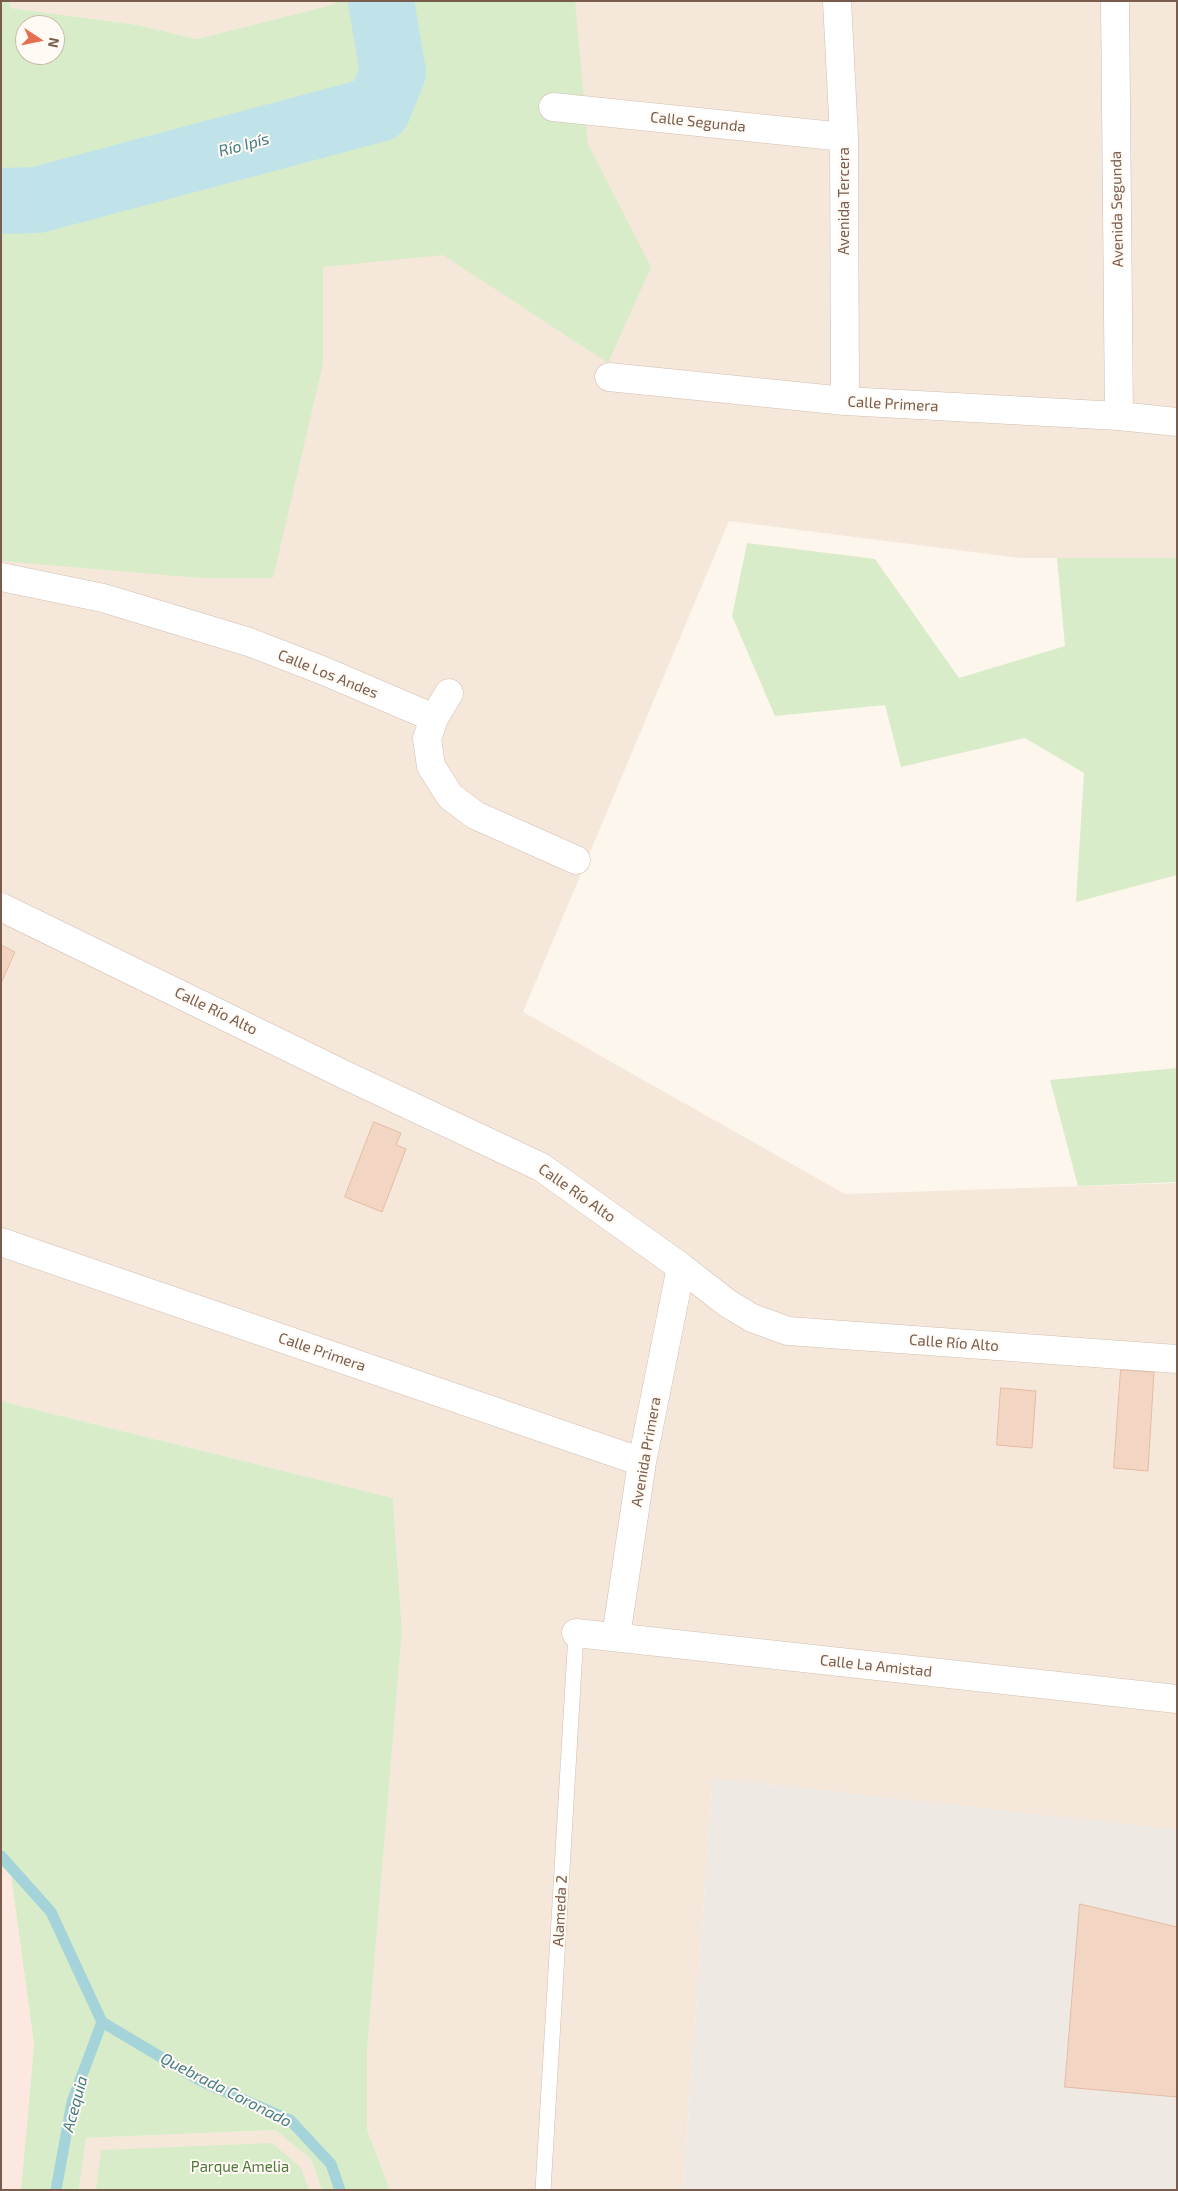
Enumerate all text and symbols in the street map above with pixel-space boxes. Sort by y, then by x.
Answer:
north arrow [15,15,65,65]
text: N [45,36,64,49]
street label: Calle Segunda [649,108,747,136]
water label: Río Ipís [216,129,272,161]
street label: Avenida Tercera [835,147,853,255]
street label: Avenida Segunda [1107,151,1127,267]
street label: Calle Primera [847,393,939,415]
street label: Calle Los Andes [275,646,381,702]
street label: Calle Río Alto [172,983,260,1039]
street label: Calle Río Alto [535,1160,619,1226]
street label: Calle Primera [276,1329,368,1375]
street label: Calle Río Alto [909,1331,999,1355]
street label: Avenida Primera [627,1395,665,1509]
street label: Calle La Amistad [819,1651,933,1681]
street label: Alameda 2 [549,1875,571,1947]
water label: Quebrada Coronado [157,2049,295,2131]
water label: Acequia [58,2074,92,2134]
park label: Parque Amelia [191,2158,289,2176]

